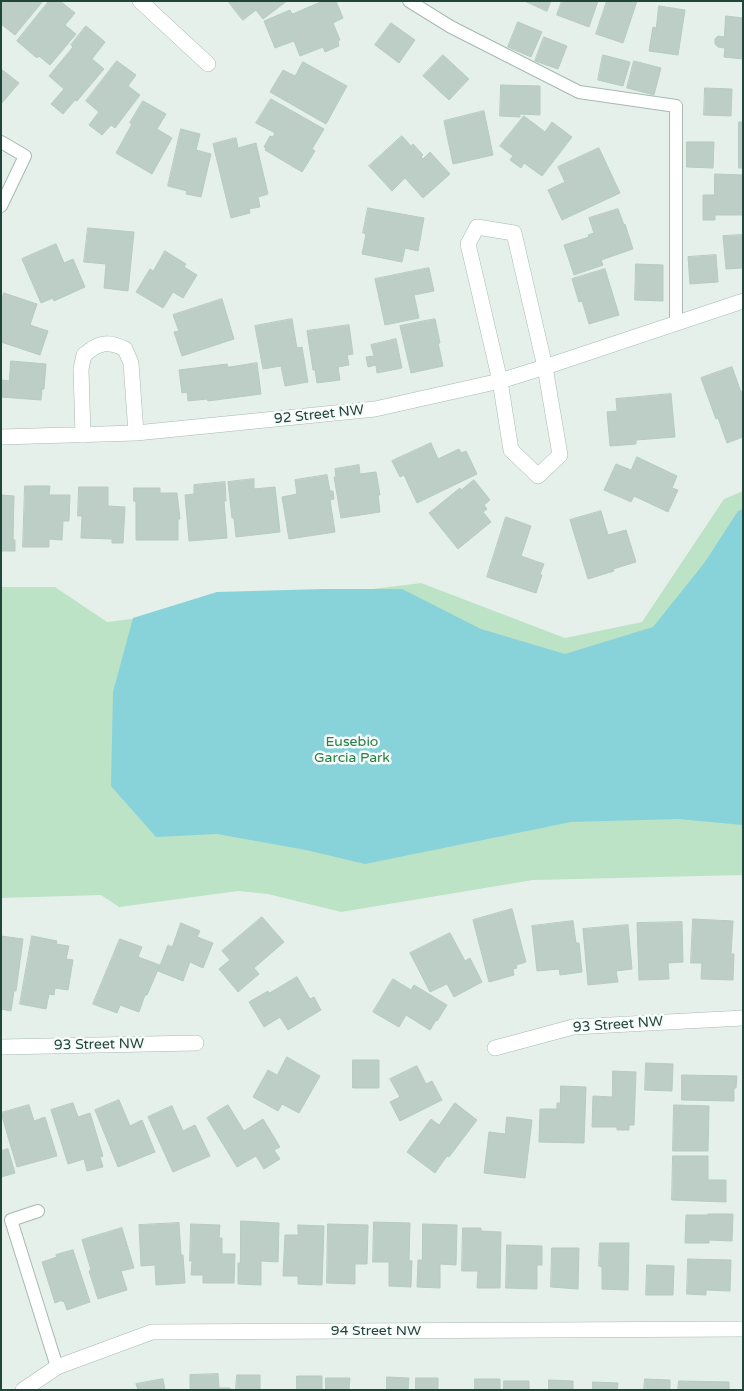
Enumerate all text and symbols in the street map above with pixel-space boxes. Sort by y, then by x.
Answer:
street label: 92 Street NW [273,402,365,428]
park label: Eusebio Garcia Park [314,734,390,766]
street label: 93 Street NW [572,1013,664,1037]
street label: 93 Street NW [54,1036,144,1054]
street label: 94 Street NW [331,1323,421,1339]

